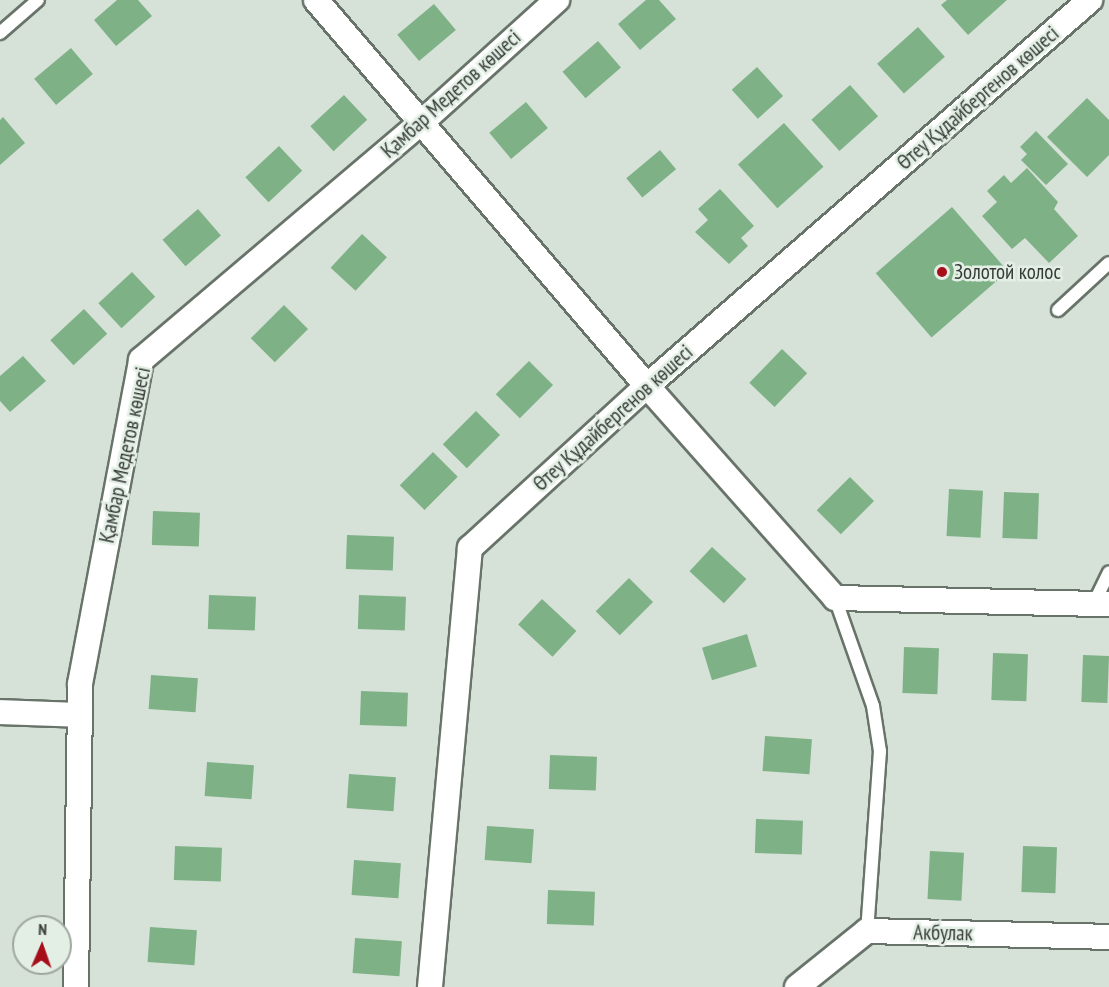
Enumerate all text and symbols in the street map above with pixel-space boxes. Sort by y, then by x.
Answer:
street label: Өтеу Құдайбергенов көшесі [892,21,1064,175]
street label: Қамбар Медетов көшесі [376,25,526,163]
place label: Золотой колос [954,259,1061,285]
marker: Золотой колос [935,265,949,279]
street label: Өтеу Құдайбергенов көшесі [528,339,698,497]
street label: Қамбар Медетов көшесі [94,365,156,545]
north arrow [12,915,72,975]
text: N [38,919,47,939]
street label: Акбулак [913,920,973,946]

